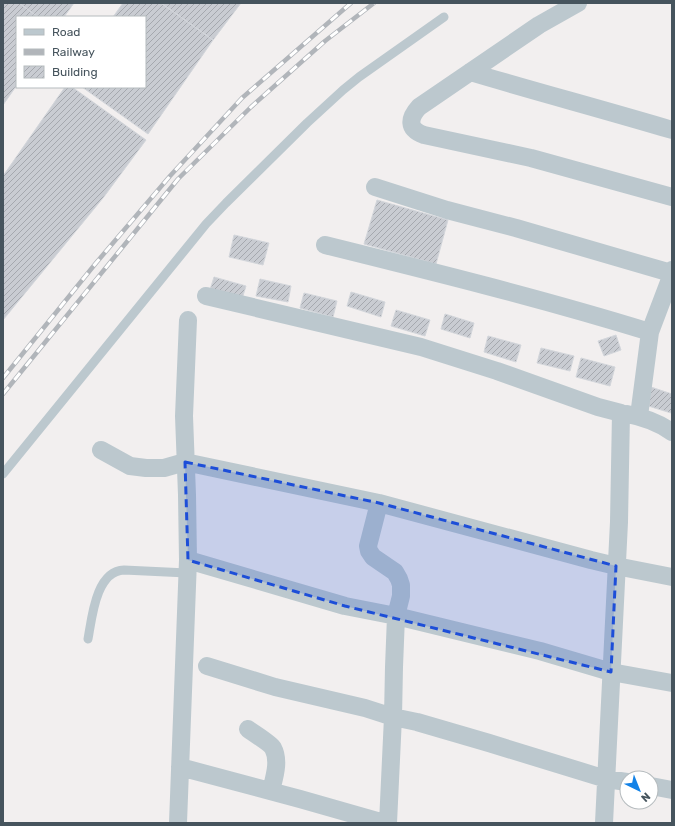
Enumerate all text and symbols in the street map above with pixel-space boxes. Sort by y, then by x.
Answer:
legend [16,16,146,88]
text: Road [52,25,80,39]
text: Railway [52,45,95,59]
text: Building [52,65,98,79]
north arrow [619,770,659,810]
text: N [638,789,653,804]

